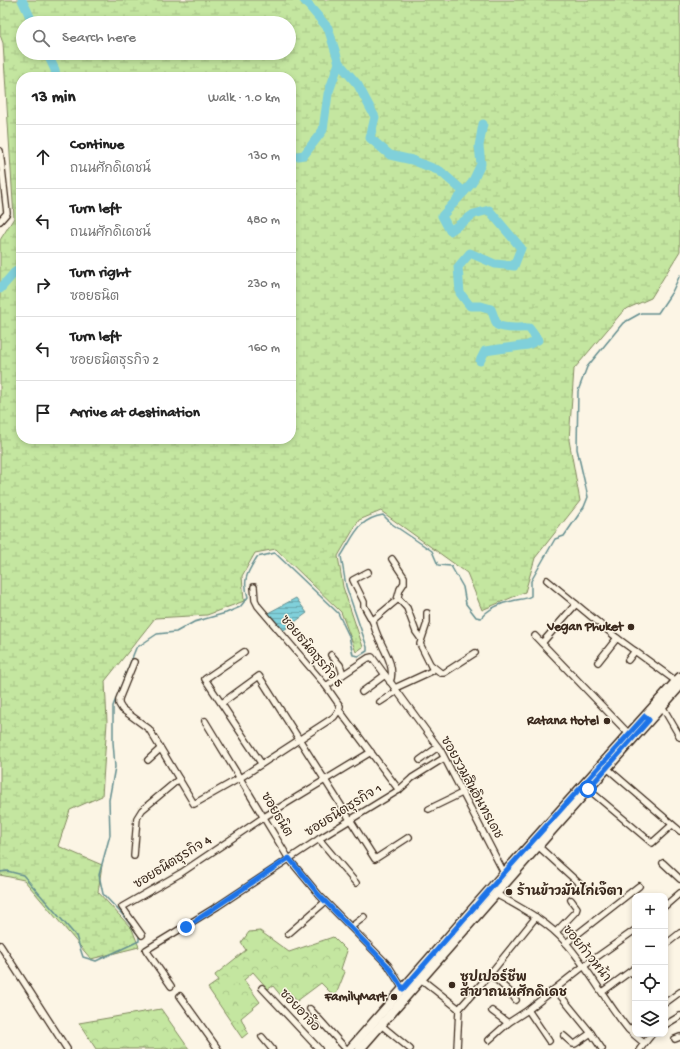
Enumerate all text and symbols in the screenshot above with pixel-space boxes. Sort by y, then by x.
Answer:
search box [16,16,296,60]
icon: search [30,27,52,49]
text: Search here [62,29,136,47]
text: 13 min [32,88,76,108]
text: Walk · 1.0 km [208,91,280,106]
text: Continue [70,136,124,154]
icon: ahead [32,146,54,168]
text: 130 m [248,149,280,164]
text: ถนนศักดิเดชน์ [70,162,151,177]
text: Turn left [70,200,121,218]
icon: left [32,210,54,232]
text: 480 m [247,213,280,228]
text: ถนนศักดิเดชน์ [70,226,151,241]
text: Turn right [70,264,130,282]
icon: right [32,274,54,296]
text: 230 m [247,277,280,292]
text: ซอยธนิต [70,290,119,305]
text: Turn left [70,328,121,346]
icon: left [32,338,54,360]
text: 160 m [248,341,280,356]
text: ซอยธนิตธุรกิจ 2 [70,354,159,369]
icon: arrive [32,402,54,424]
text: Arrive at destination [70,404,200,422]
street label: ซอยธนิตธุรกิจ 5 [277,612,347,691]
place label: Vegan Phuket [546,620,625,635]
marker: Vegan Phuket [626,622,636,632]
place label: Ratana Hotel [526,714,599,729]
marker: Ratana Hotel [602,716,612,726]
street label: ซอยรวมสินอินทรเดช [437,733,507,842]
street label: ซอยธนิตธุรกิจ 1 [302,780,385,841]
route start [579,780,597,798]
street label: ซอยธนิต [257,789,297,840]
street label: ซอยธนิตธุรกิจ 4 [130,831,215,893]
place label: ร้านข้าวมันไก่เจ๊ตา [517,880,623,900]
marker: ร้านข้าวมันไก่เจ๊ตา [504,887,514,897]
map controls [632,893,668,1037]
button: + [632,893,668,929]
route end [177,918,195,936]
street label: ซอยก้าวหน้า [559,921,616,985]
button: − [632,929,668,965]
button: locate [632,965,668,1001]
place label: ซูปเปอร์ชีพ สาขาถนนศักดิเดช [460,968,567,1001]
marker: ซูปเปอร์ชีพ สาขาถนนศักดิเดช [447,980,457,990]
street label: ซอยอาจ๊อ [276,985,325,1035]
place label: FamilyMart [324,990,388,1005]
marker: FamilyMart [389,992,399,1002]
button: layers [632,1001,668,1037]

